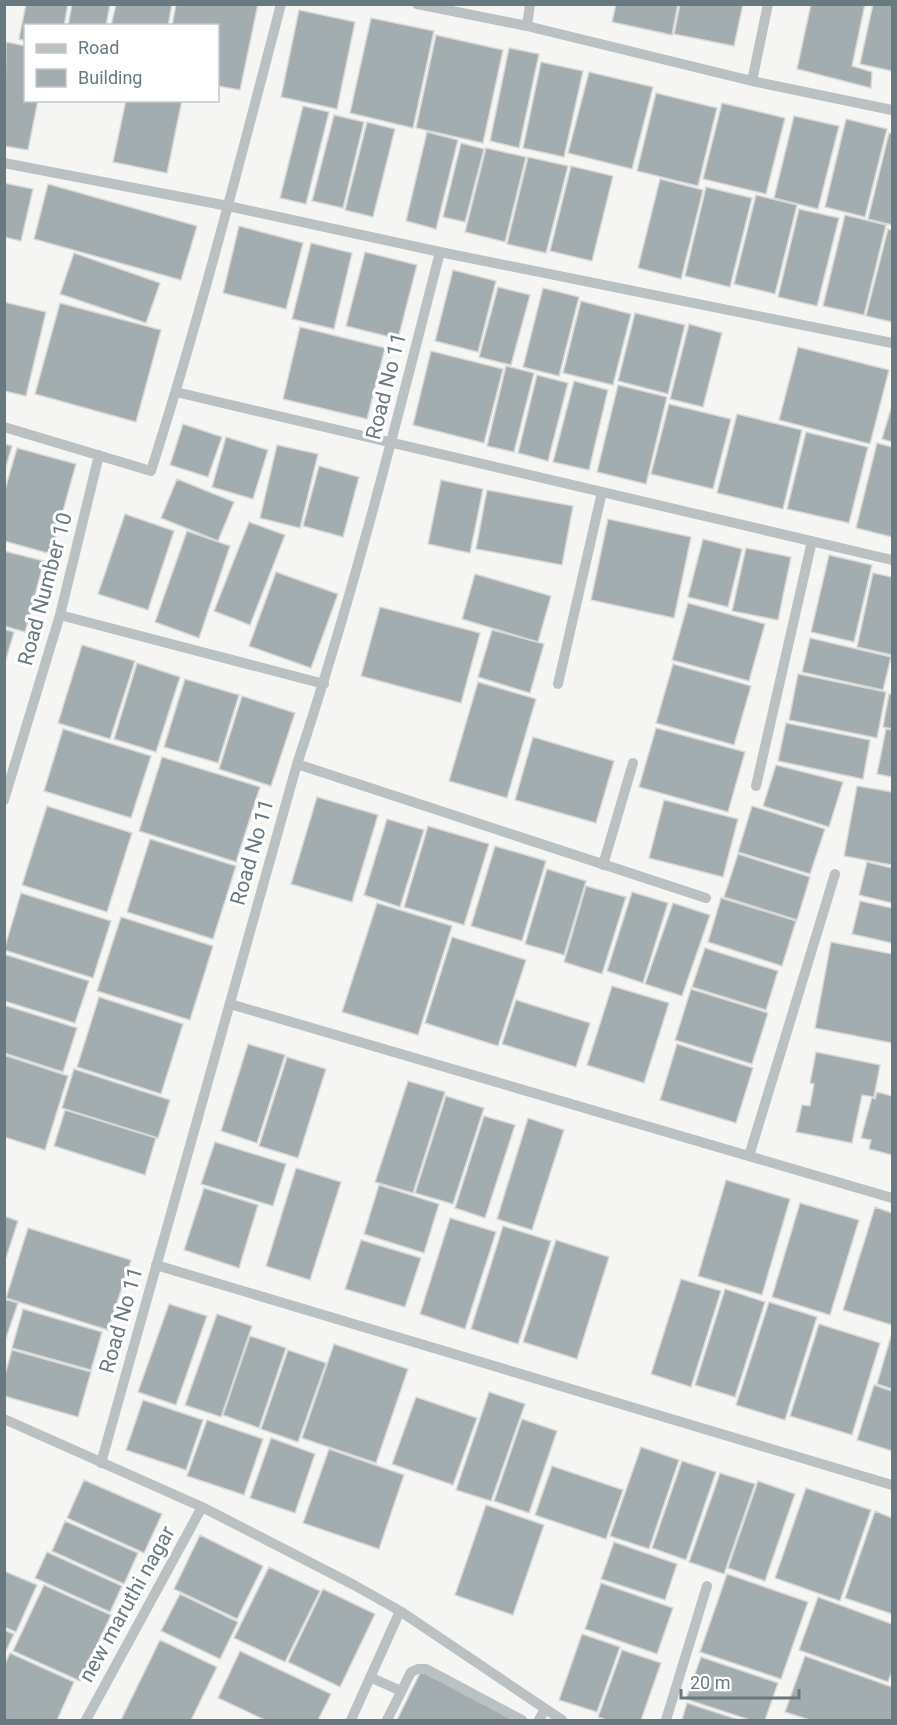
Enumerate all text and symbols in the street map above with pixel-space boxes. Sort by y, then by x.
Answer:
legend [24,24,219,102]
text: Road [78,37,119,58]
text: Building [78,67,142,88]
street label: Road No 11 [361,330,411,442]
street label: Road Number 10 [13,510,77,668]
street label: Road No 11 [225,796,279,908]
street label: Road No 11 [94,1264,148,1376]
street label: new maruthi nagar [74,1522,180,1686]
scale bar [681,1662,800,1700]
text: 20 m [690,1672,730,1693]

